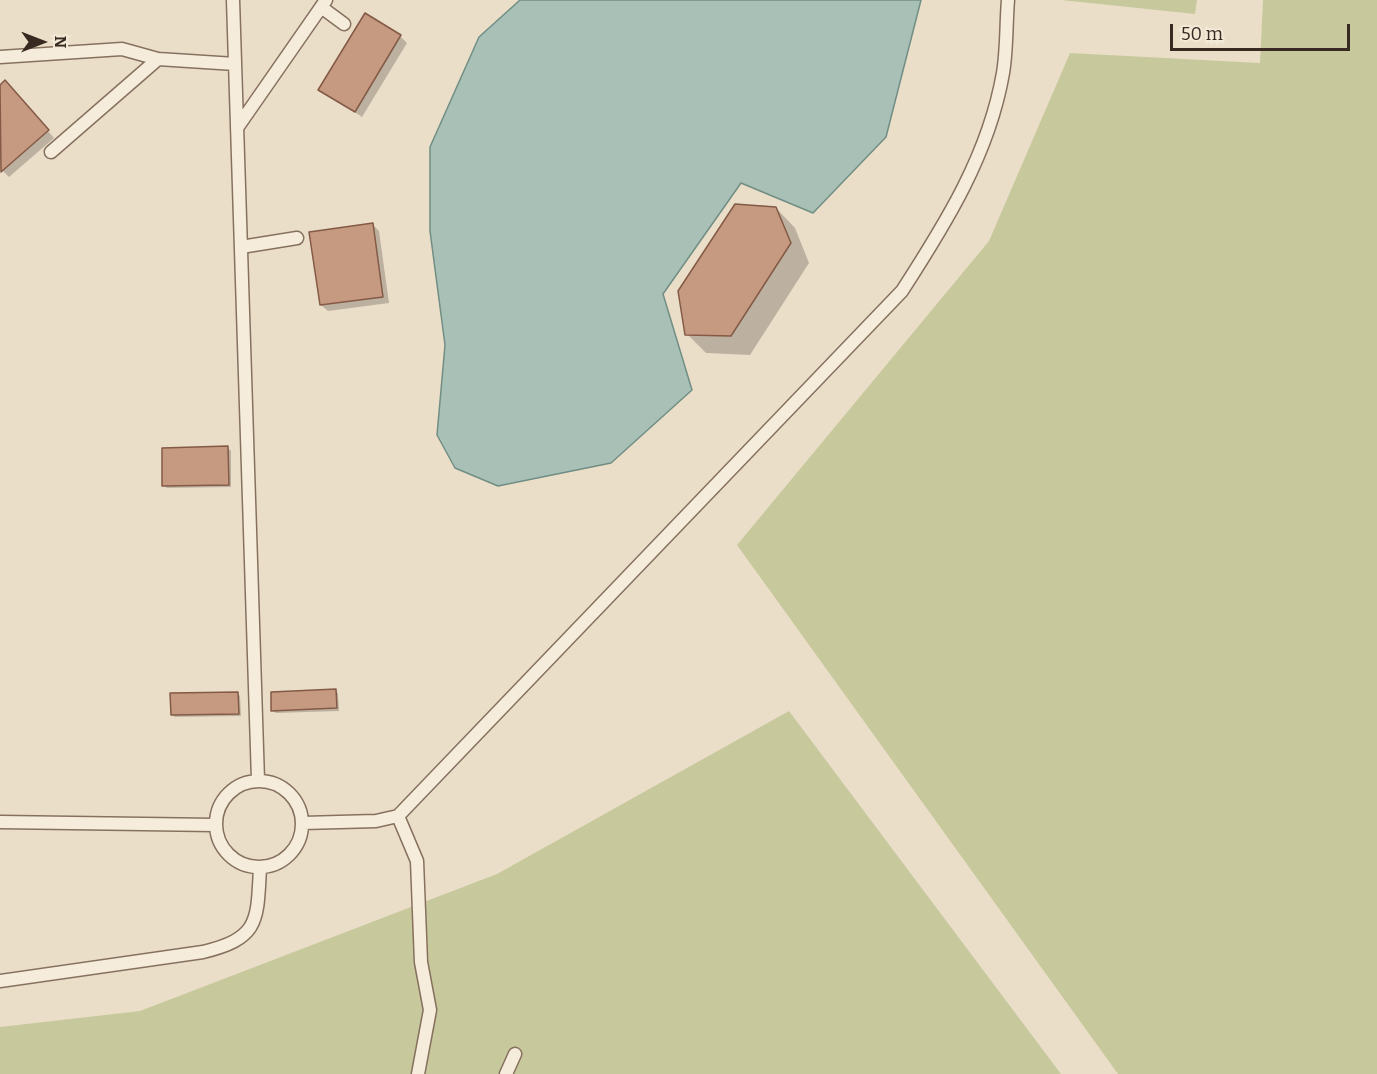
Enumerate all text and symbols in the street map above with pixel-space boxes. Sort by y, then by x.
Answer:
north arrow [12,12,72,72]
scale bar [1173,12,1353,50]
text: 50 m [1181,23,1223,45]
text: N [51,36,70,48]

